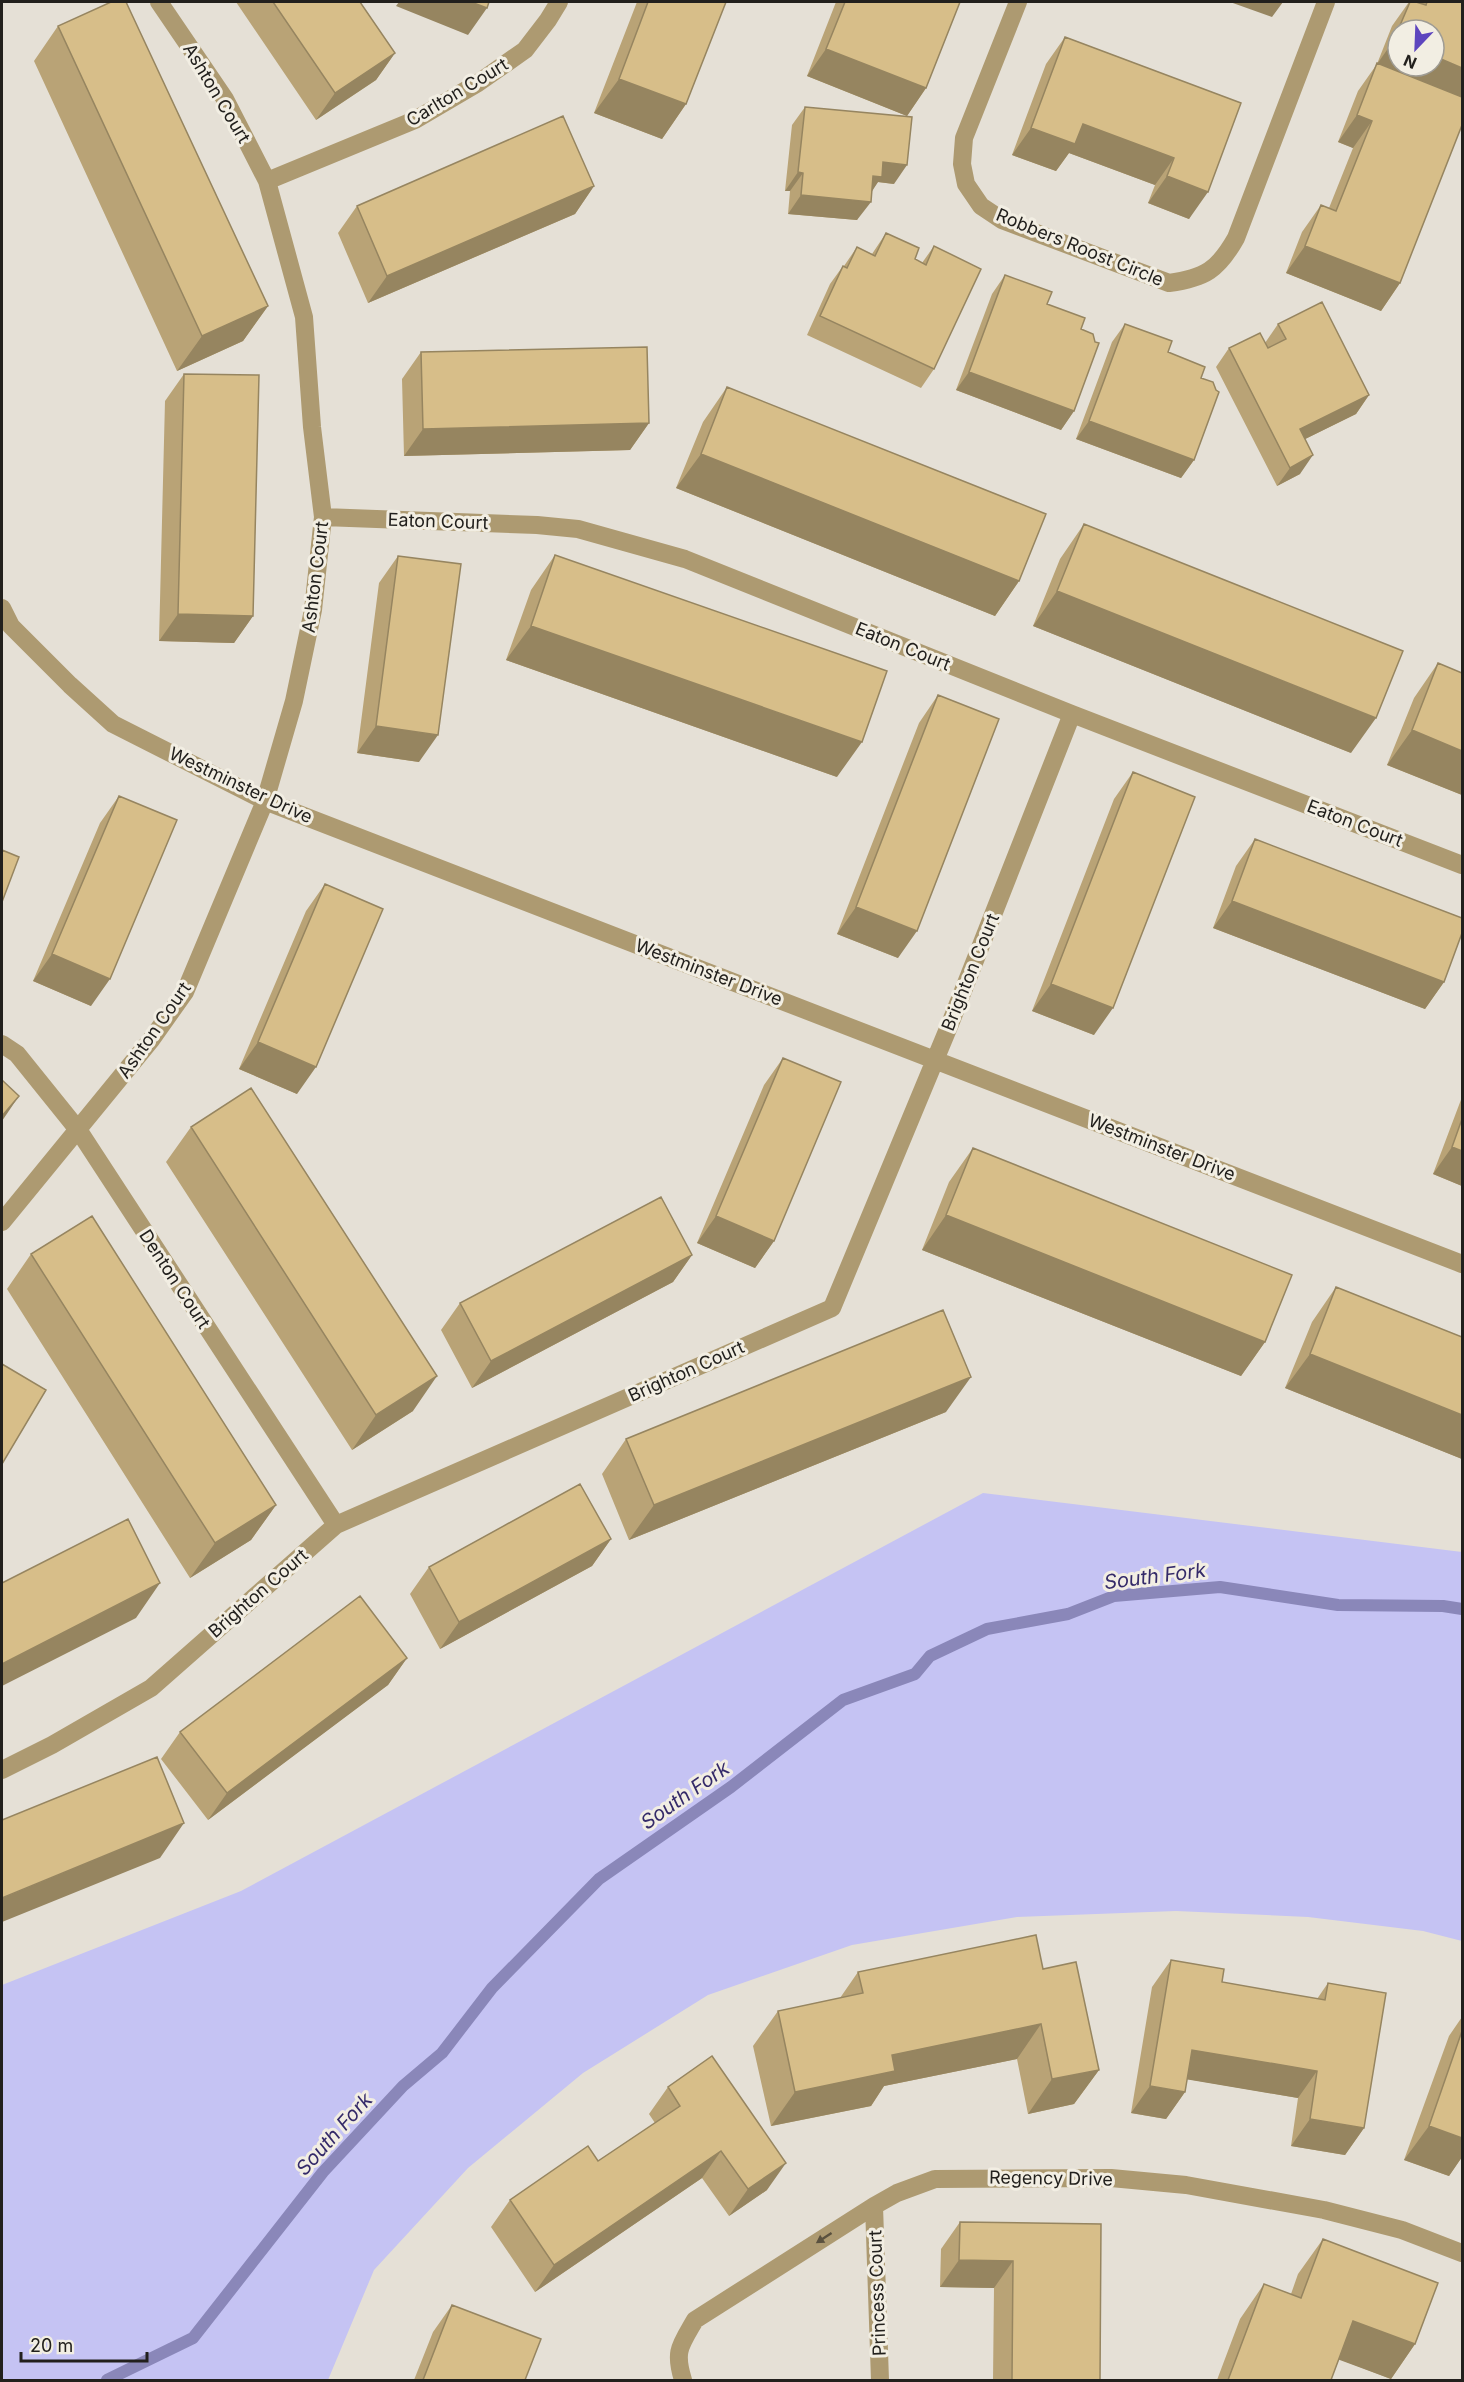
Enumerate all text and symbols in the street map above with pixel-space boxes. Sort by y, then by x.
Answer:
north arrow [1386,18,1446,78]
street label: Ashton Court [179,39,255,147]
text: N [1401,50,1420,73]
street label: Carlton Court [402,53,512,131]
street label: Robbers Roost Circle [993,204,1167,290]
street label: Eaton Court [387,509,489,533]
street label: Ashton Court [298,520,332,634]
street label: Eaton Court [852,617,954,675]
street label: Westminster Drive [166,743,316,827]
street label: Eaton Court [1304,795,1406,851]
street label: Brighton Court [937,910,1003,1034]
street label: Westminster Drive [633,934,785,1010]
street label: Ashton Court [113,978,195,1082]
street label: Westminster Drive [1086,1109,1238,1185]
street label: Denton Court [135,1226,215,1333]
street label: Brighton Court [625,1336,747,1406]
street label: Brighton Court [204,1544,312,1642]
water label: South Fork [1103,1558,1208,1594]
water label: South Fork [636,1755,735,1834]
water label: South Fork [291,2087,378,2180]
street label: Regency Drive [989,2166,1113,2190]
street label: Princess Court [864,2230,890,2356]
one-way arrow [816,2232,833,2243]
scale bar [21,2325,147,2363]
text: 20 m [30,2335,73,2356]

